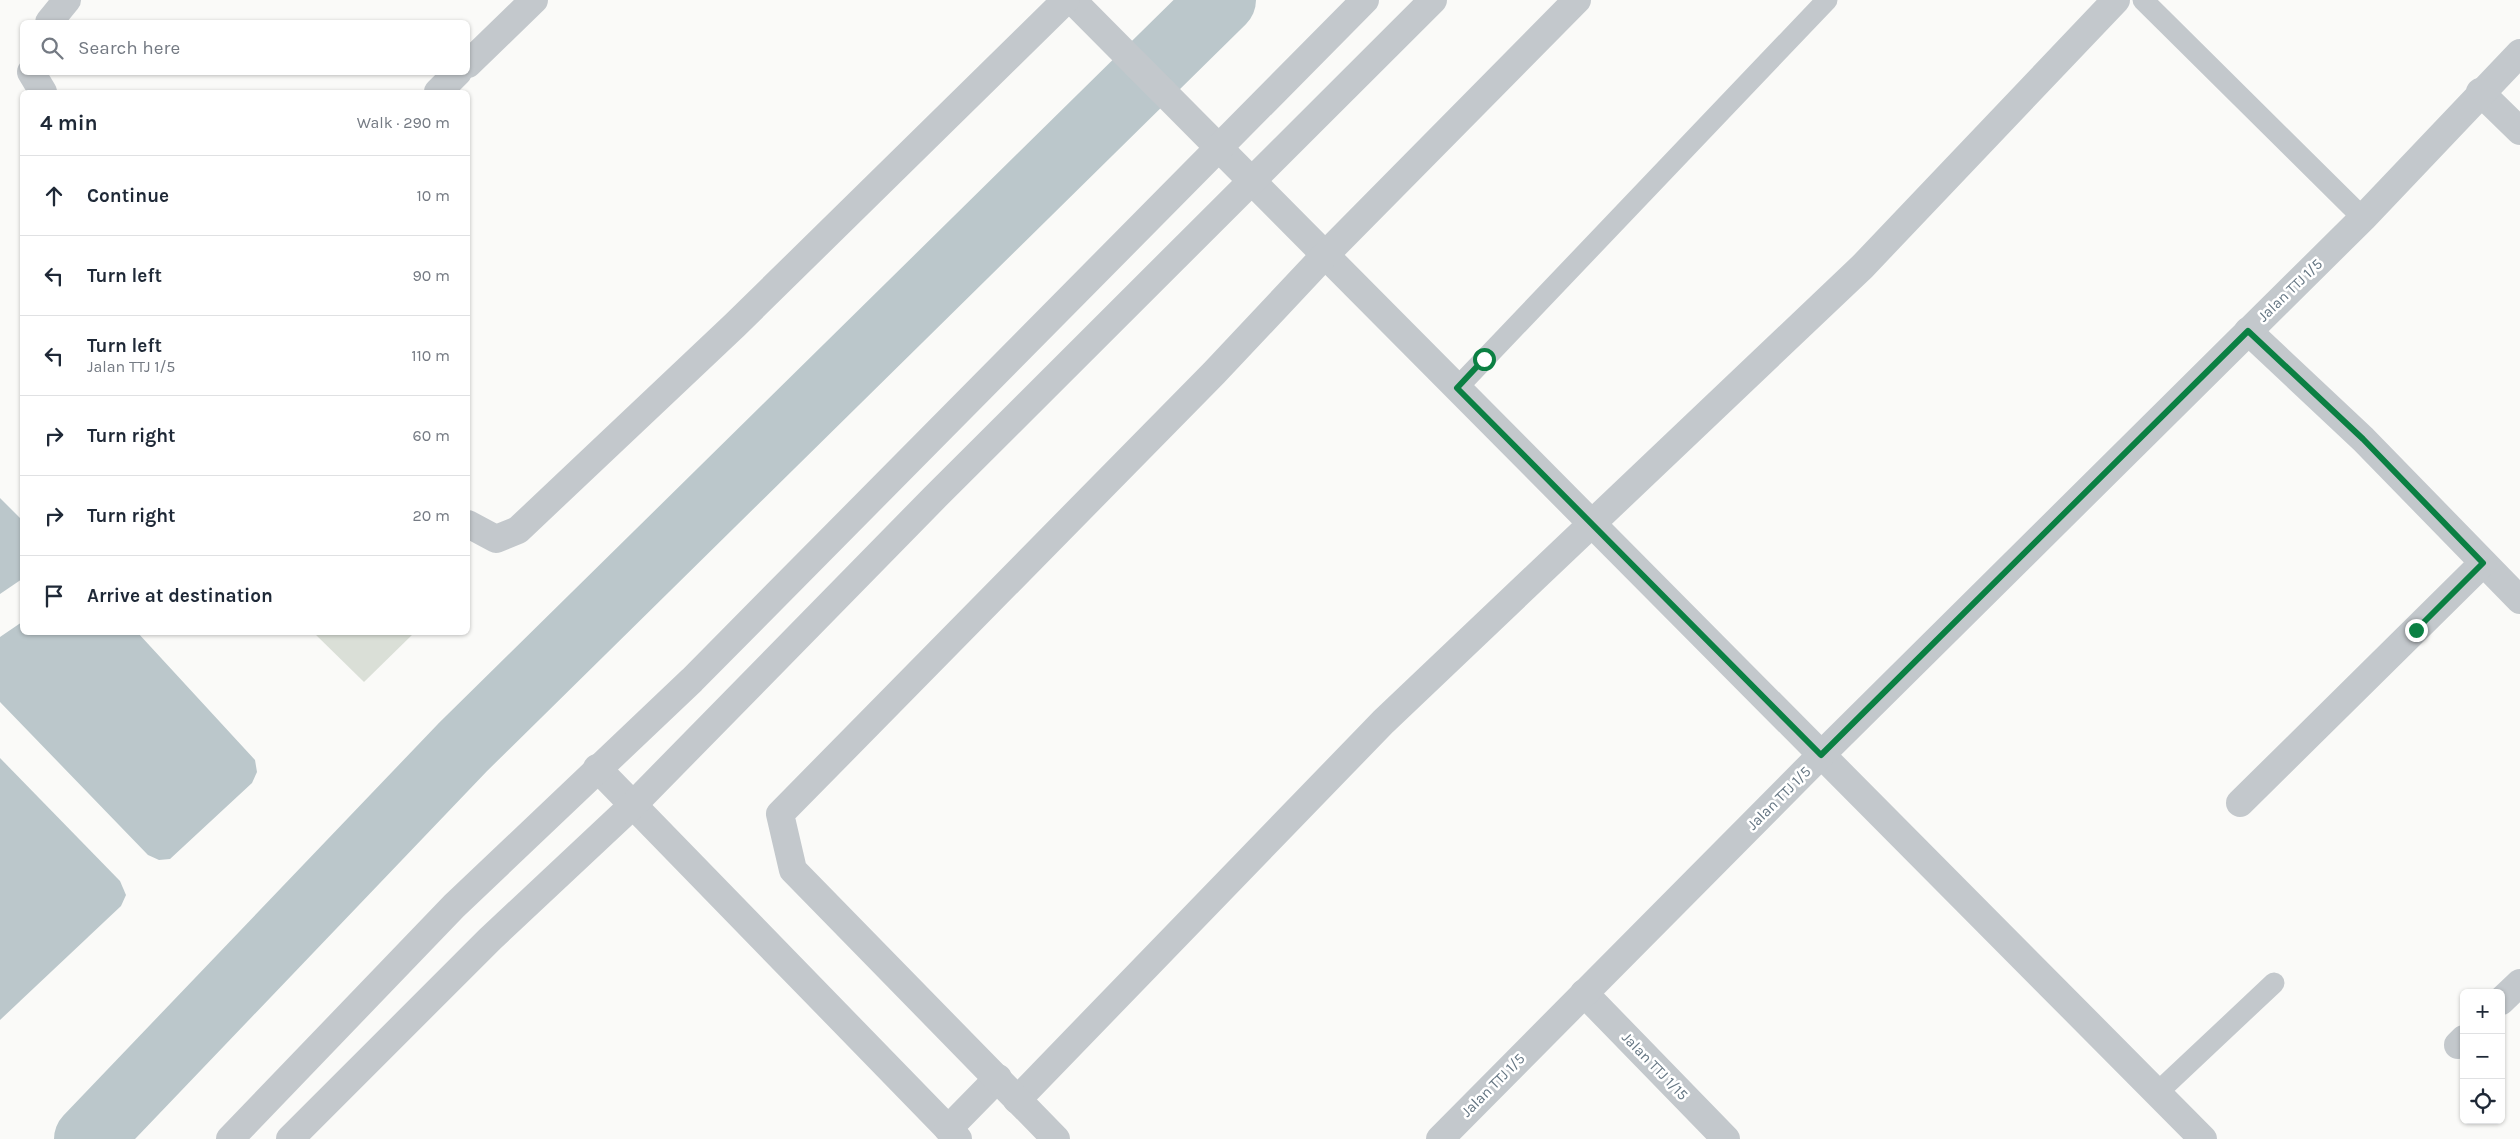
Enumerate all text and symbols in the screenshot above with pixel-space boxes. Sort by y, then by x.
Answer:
search box [20,20,470,75]
icon: search [38,34,66,62]
text: Search here [78,37,180,59]
text: 4 min [40,111,98,135]
text: Walk · 290 m [357,113,450,132]
icon: ahead [40,182,68,210]
text: Continue [87,185,169,207]
text: 10 m [416,186,450,205]
street label: Jalan TTJ 1/5 [2254,255,2326,325]
icon: left [40,262,68,290]
text: Turn left [87,265,162,287]
text: 90 m [412,266,450,285]
text: Turn left [87,335,162,357]
icon: left [40,342,68,370]
text: 110 m [411,346,450,365]
route start [1473,348,1496,371]
text: Jalan TTJ 1/5 [87,357,175,376]
icon: right [40,422,68,450]
text: Turn right [87,425,176,447]
text: 60 m [413,426,450,445]
icon: right [40,502,68,530]
text: Turn right [87,505,176,527]
text: 20 m [412,506,450,525]
icon: arrive [40,582,68,610]
text: Arrive at destination [87,585,273,607]
route end [2405,619,2428,642]
street label: Jalan TTJ 1/5 [1743,762,1815,834]
map controls [2460,989,2505,1124]
button: + [2460,989,2505,1034]
street label: Jalan TTJ 1/15 [1618,1028,1692,1104]
button: − [2460,1034,2505,1079]
street label: Jalan TTJ 1/5 [1457,1049,1529,1121]
button: locate [2460,1079,2505,1124]

